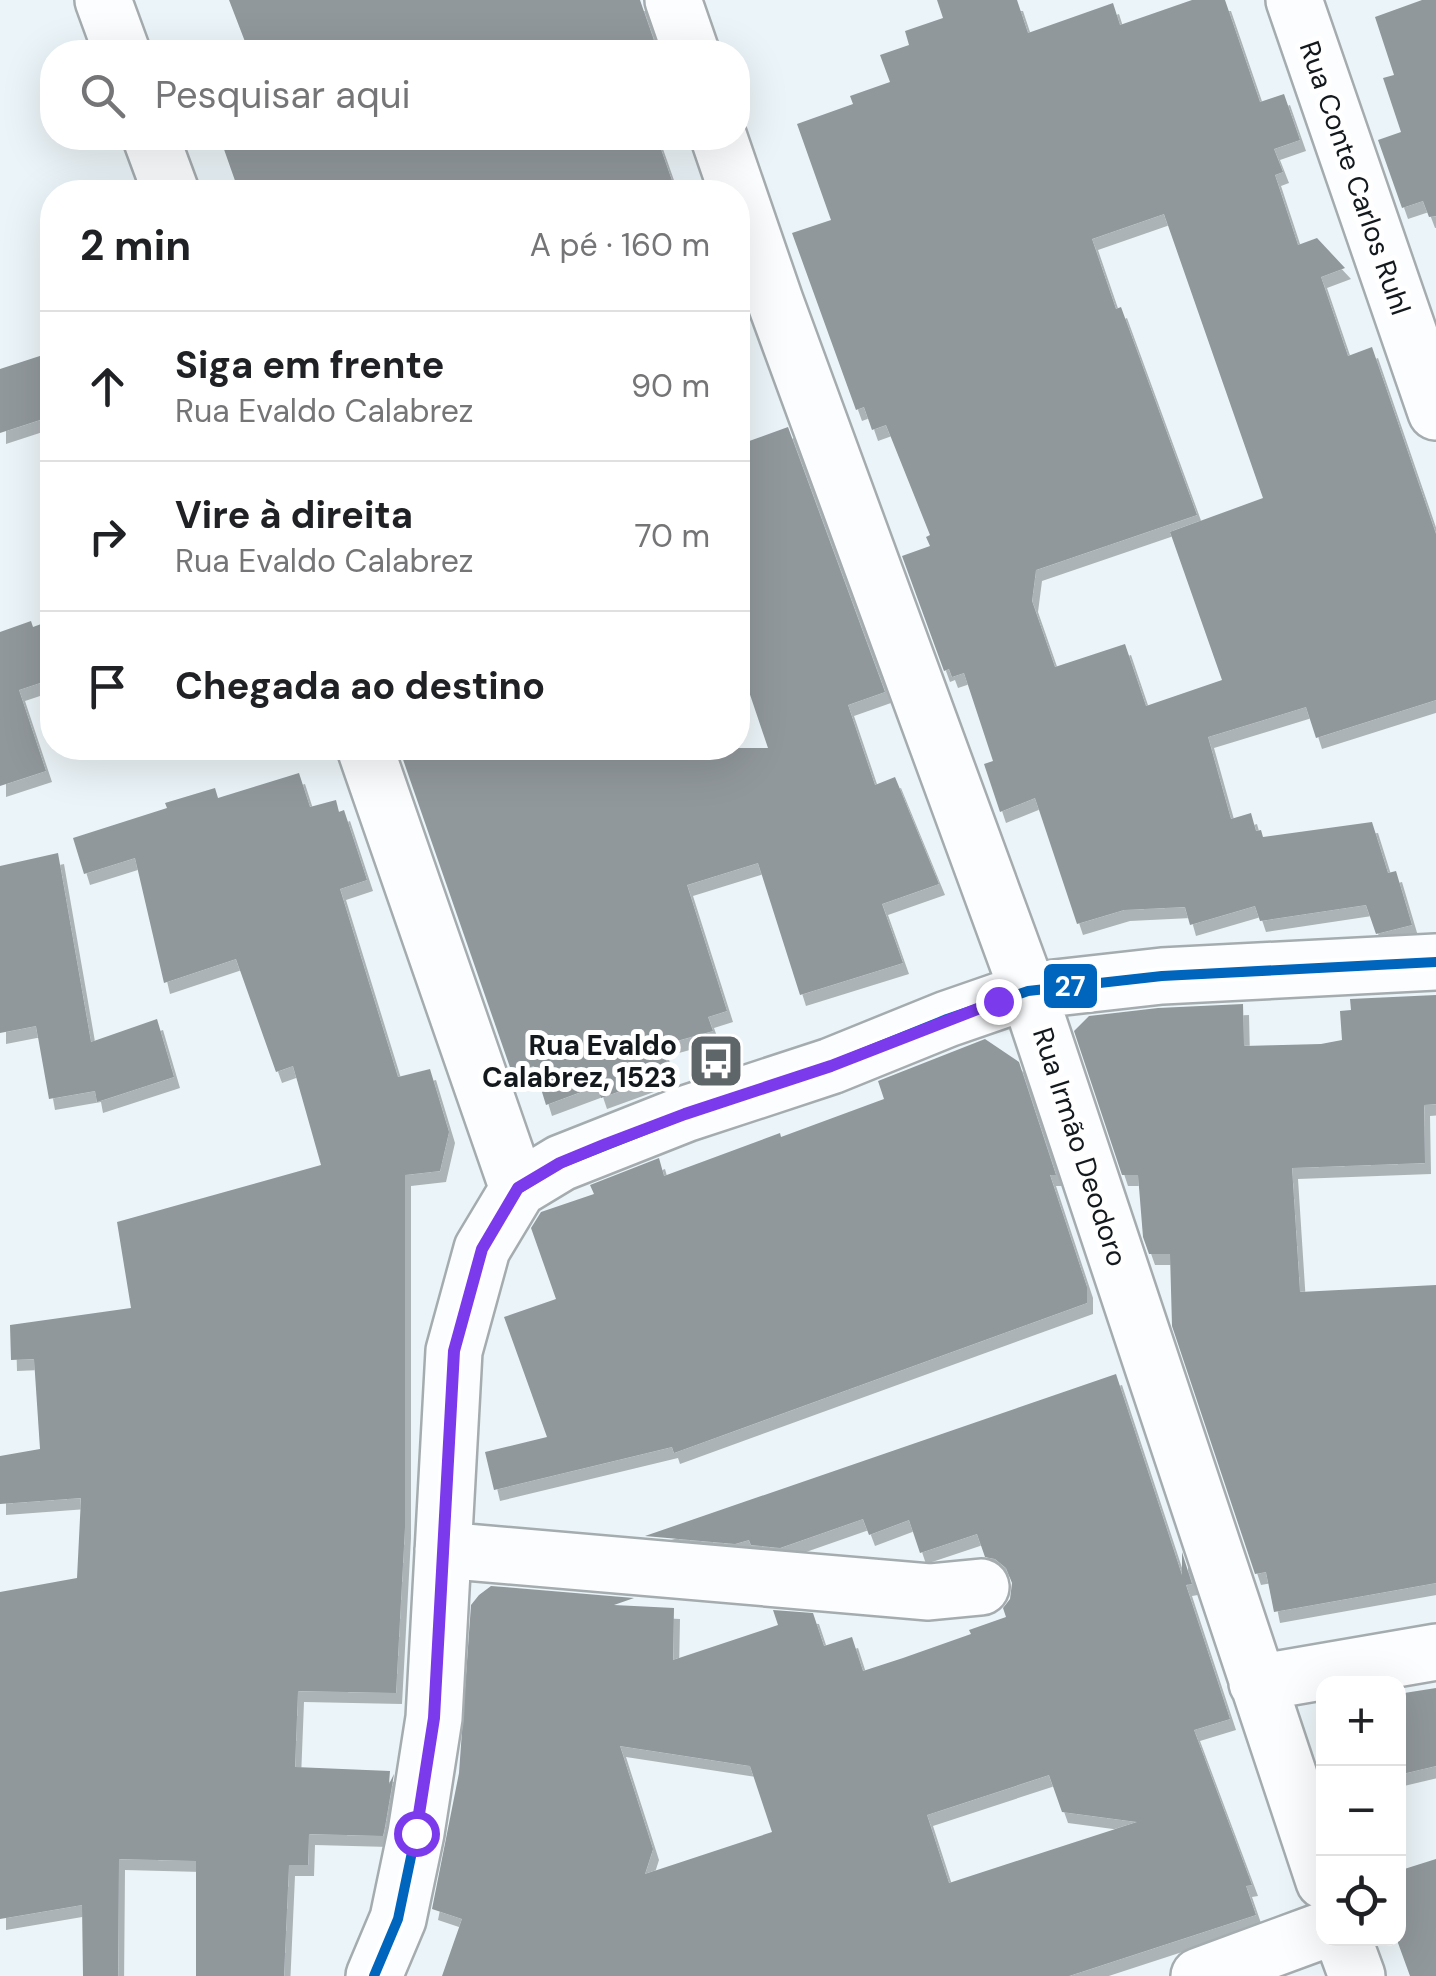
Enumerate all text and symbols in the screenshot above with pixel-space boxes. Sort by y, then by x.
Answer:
street label: Rua Conte Carlos Ruhl [1291,36,1419,320]
search box [40,40,750,150]
icon: search [75,68,130,123]
text: Pesquisar aqui [155,70,411,120]
text: 2 min [80,218,191,273]
text: A pé · 160 m [530,224,710,266]
text: Siga em frente [175,340,444,390]
icon: ahead [80,359,135,414]
text: 90 m [631,365,710,407]
text: Rua Evaldo Calabrez [175,390,474,432]
text: Vire à direita [175,490,413,540]
icon: right [80,509,135,564]
text: 70 m [634,515,710,557]
text: Rua Evaldo Calabrez [175,540,474,582]
icon: arrive [80,659,135,714]
text: Chegada ao destino [175,661,545,711]
line badge: 27 [1042,962,1099,1010]
text: 27 [1055,968,1086,1005]
route end [976,979,1022,1025]
street label: Rua Irmão Deodoro [1024,1023,1136,1271]
place label: Rua Evaldo Calabrez, 1523 [482,1027,677,1096]
bus stop icon: Rua Evaldo Calabrez, 1523 [686,1031,746,1091]
map controls [1316,1676,1406,1946]
button: + [1316,1676,1406,1766]
button: − [1316,1766,1406,1856]
route start [394,1811,440,1857]
button: locate [1316,1856,1406,1946]

